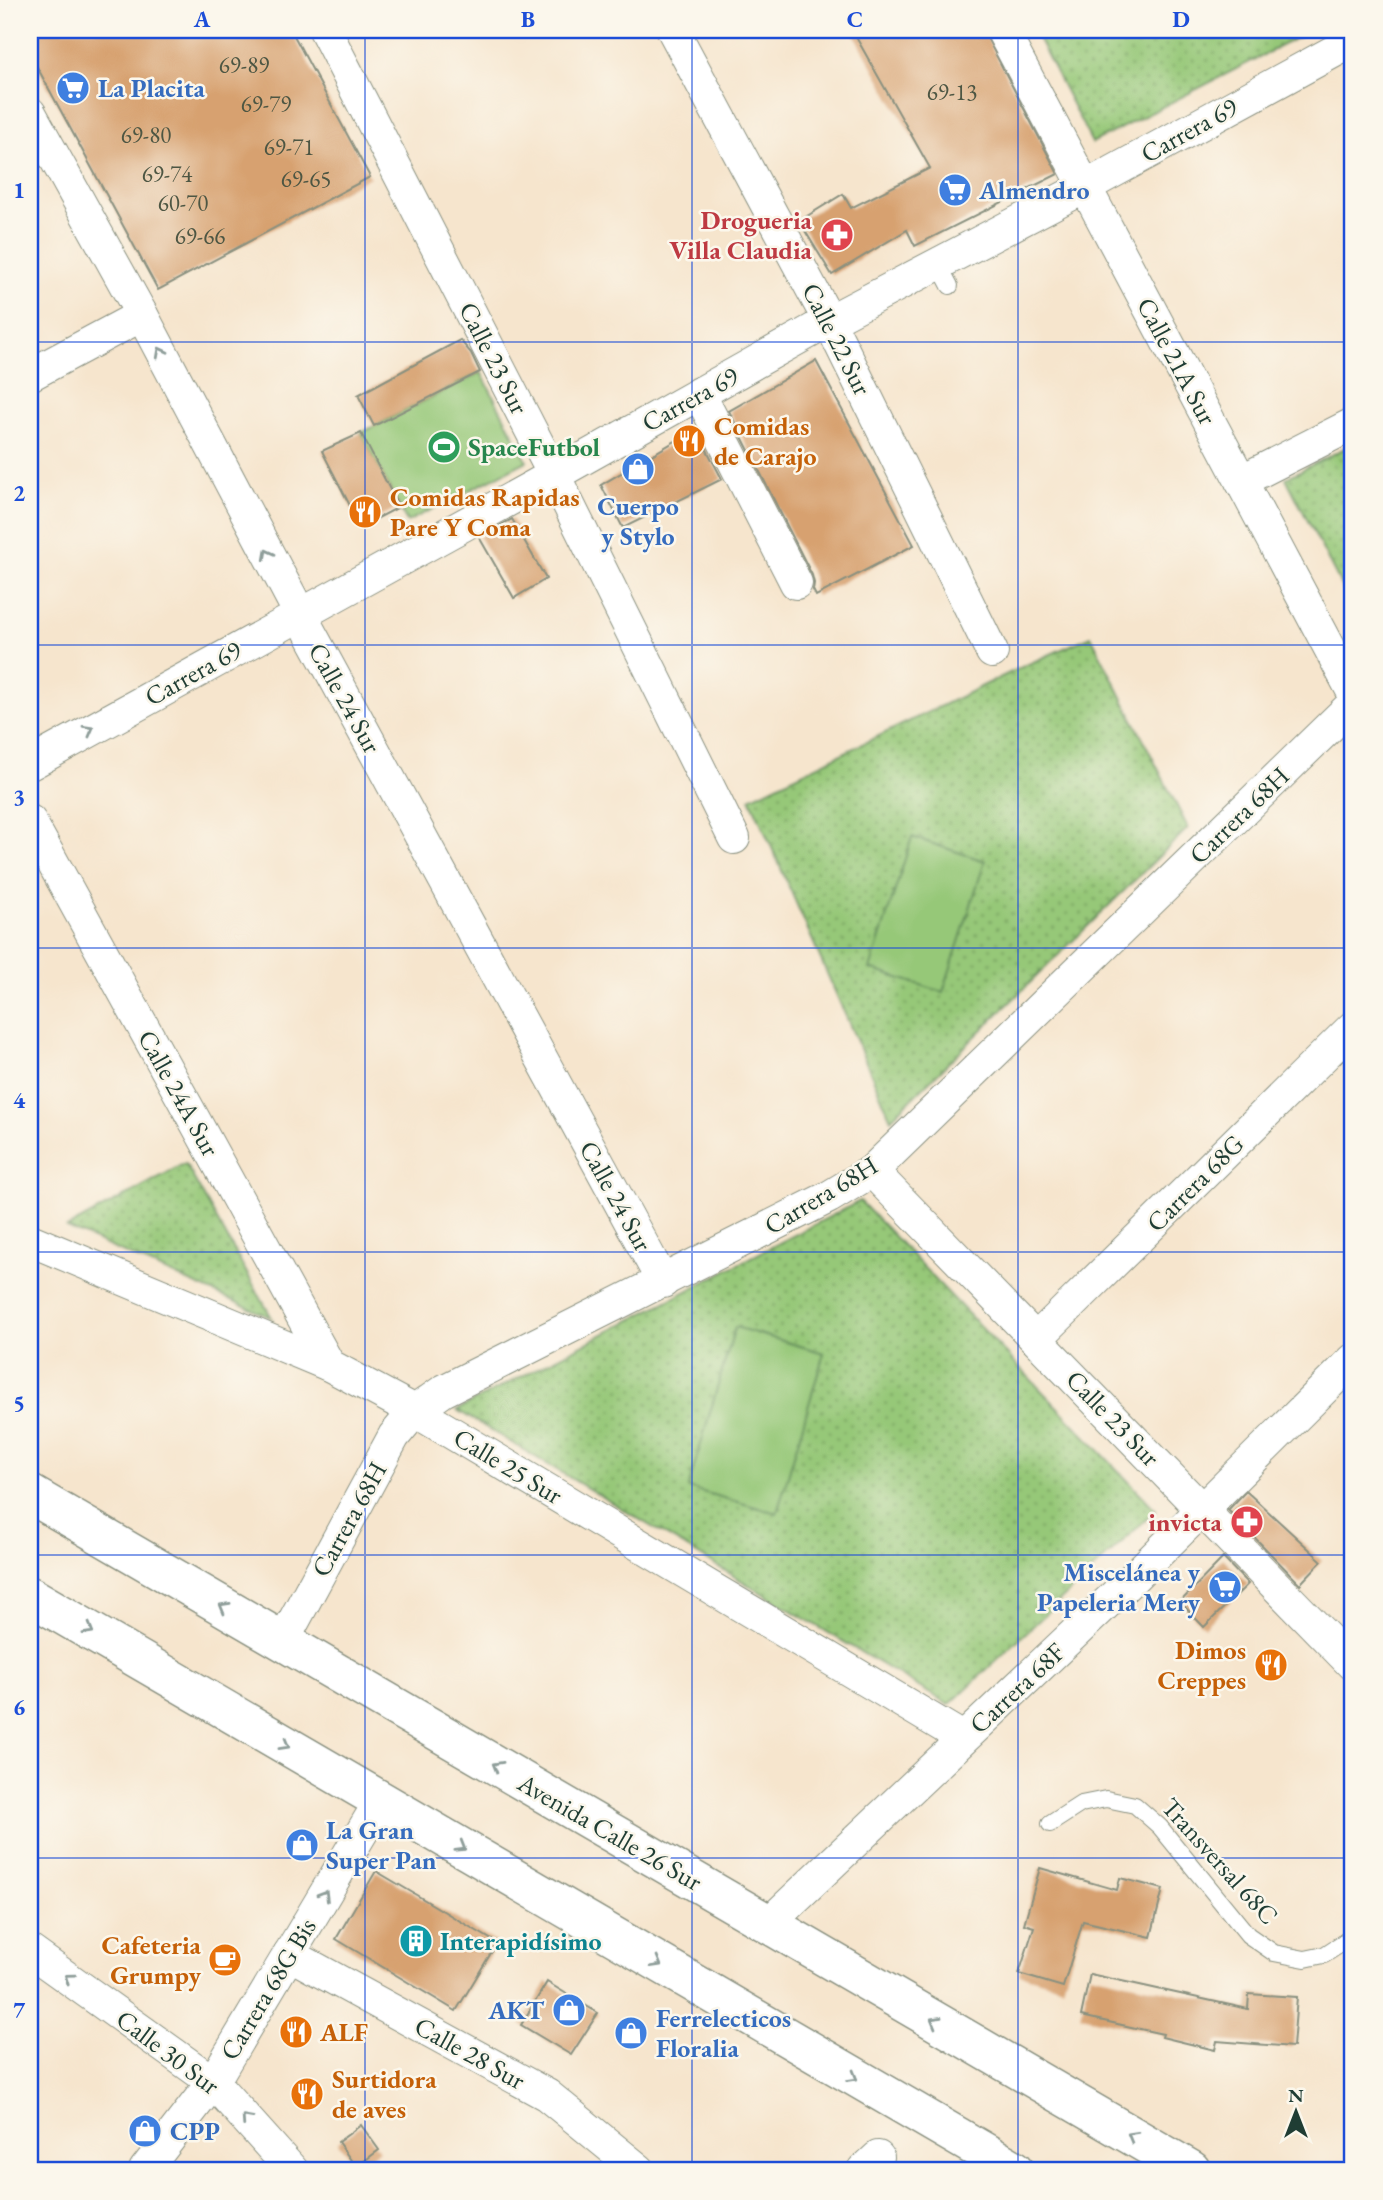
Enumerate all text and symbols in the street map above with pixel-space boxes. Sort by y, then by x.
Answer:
text: A [193,4,211,34]
text: B [521,4,535,34]
text: C [847,4,863,34]
text: D [1172,4,1190,34]
house number: 69-89 [219,50,269,80]
supermarket icon: La Placita [54,69,92,107]
place label: La Placita [98,71,205,105]
house number: 69-13 [927,77,977,107]
house number: 69-79 [241,89,291,119]
street label: Carrera 69 [1135,89,1244,170]
house number: 69-80 [121,120,171,150]
house number: 69-71 [264,132,314,162]
house number: 69-74 [142,159,193,189]
house number: 69-65 [281,164,331,194]
supermarket icon: Almendro [936,171,974,209]
place label: Almendro [978,173,1090,207]
text: 1 [13,175,25,205]
house number: 60-70 [158,188,208,218]
place label: Drogueria Villa Claudia [669,203,813,267]
pharmacy icon: Drogueria Villa Claudia [818,216,856,254]
house number: 69-66 [175,221,225,251]
street label: Calle 22 Sur [794,277,880,401]
street label: Calle 21A Sur [1129,292,1225,431]
street label: Calle 23 Sur [451,296,537,420]
one-way arrow [156,347,170,360]
street label: Carrera 69 [636,358,745,439]
place label: Comidas de Carajo [714,409,817,473]
restaurant icon: Comidas de Carajo [670,422,708,460]
sports icon: SpaceFutbol [425,428,463,466]
place label: SpaceFutbol [468,430,600,464]
shop icon: Cuerpo y Stylo [619,450,657,488]
text: 2 [13,478,25,508]
place label: Comidas Rapidas Pare Y Coma [390,480,580,544]
place label: Cuerpo y Stylo [597,489,679,553]
restaurant icon: Comidas Rapidas Pare Y Coma [346,493,384,531]
one-way arrow [262,548,276,561]
street label: Carrera 69 [139,632,248,713]
street label: Calle 24 Sur [301,637,389,760]
one-way arrow [82,725,95,739]
street label: Carrera 68H [1182,759,1296,871]
text: 3 [13,782,25,812]
street label: Calle 24A Sur [130,1024,228,1162]
text: 4 [13,1085,26,1115]
street label: Carrera 68G [1139,1127,1251,1239]
street label: Calle 24 Sur [572,1135,660,1258]
street label: Carrera 68H [758,1148,884,1242]
street label: Calle 23 Sur [1059,1363,1168,1474]
text: 5 [13,1388,25,1418]
street label: Calle 25 Sur [447,1420,569,1512]
street label: Carrera 68H [303,1455,395,1583]
pharmacy icon: invicta [1228,1503,1266,1541]
place label: invicta [1148,1505,1223,1539]
place label: Miscelánea y Papeleria Mery [1037,1555,1200,1619]
supermarket icon: Miscelánea y Papeleria Mery [1206,1568,1244,1606]
one-way arrow [218,1602,231,1615]
one-way arrow [81,1622,94,1635]
place label: Dimos Creppes [1157,1633,1246,1697]
street label: Carrera 68F [962,1635,1072,1741]
restaurant icon: Dimos Creppes [1252,1646,1290,1684]
text: 6 [13,1692,25,1722]
one-way arrow [278,1737,290,1750]
one-way arrow [491,1761,504,1774]
street label: Avenida Calle 26 Sur [511,1765,708,1899]
street label: Transversal 68C [1154,1790,1286,1932]
place label: La Gran Super Pan [326,1813,437,1877]
shop icon: La Gran Super Pan [283,1826,321,1864]
one-way arrow [453,1839,466,1852]
one-way arrow [316,1890,329,1903]
street label: Carrera 68G Bis [212,1912,324,2066]
building icon: Interapidísimo [397,1922,435,1960]
place label: Interapidísimo [440,1924,602,1958]
place label: Cafeteria Grumpy [102,1928,202,1992]
cafe icon: Cafeteria Grumpy [206,1941,244,1979]
one-way arrow [649,1955,662,1968]
one-way arrow [64,1974,77,1987]
shop icon: AKT [550,1991,588,2029]
place label: AKT [487,1993,545,2027]
text: 7 [13,1995,26,2025]
place label: Ferrelecticos Floralia [656,2001,791,2065]
street label: Calle 30 Sur [109,2002,227,2102]
street label: Calle 28 Sur [409,2009,532,2097]
restaurant icon: ALF [277,2013,315,2051]
shop icon: Ferrelecticos Floralia [612,2014,650,2052]
place label: ALF [319,2015,368,2049]
one-way arrow [930,2016,942,2029]
place label: Surtidora de aves [332,2062,437,2126]
one-way arrow [846,2069,859,2082]
restaurant icon: Surtidora de aves [288,2075,326,2113]
north arrow [1260,2078,1330,2148]
text: N [1288,2083,1304,2108]
shop icon: CPP [126,2112,164,2150]
place label: CPP [170,2114,220,2148]
one-way arrow [242,2114,255,2127]
one-way arrow [1126,2131,1139,2144]

